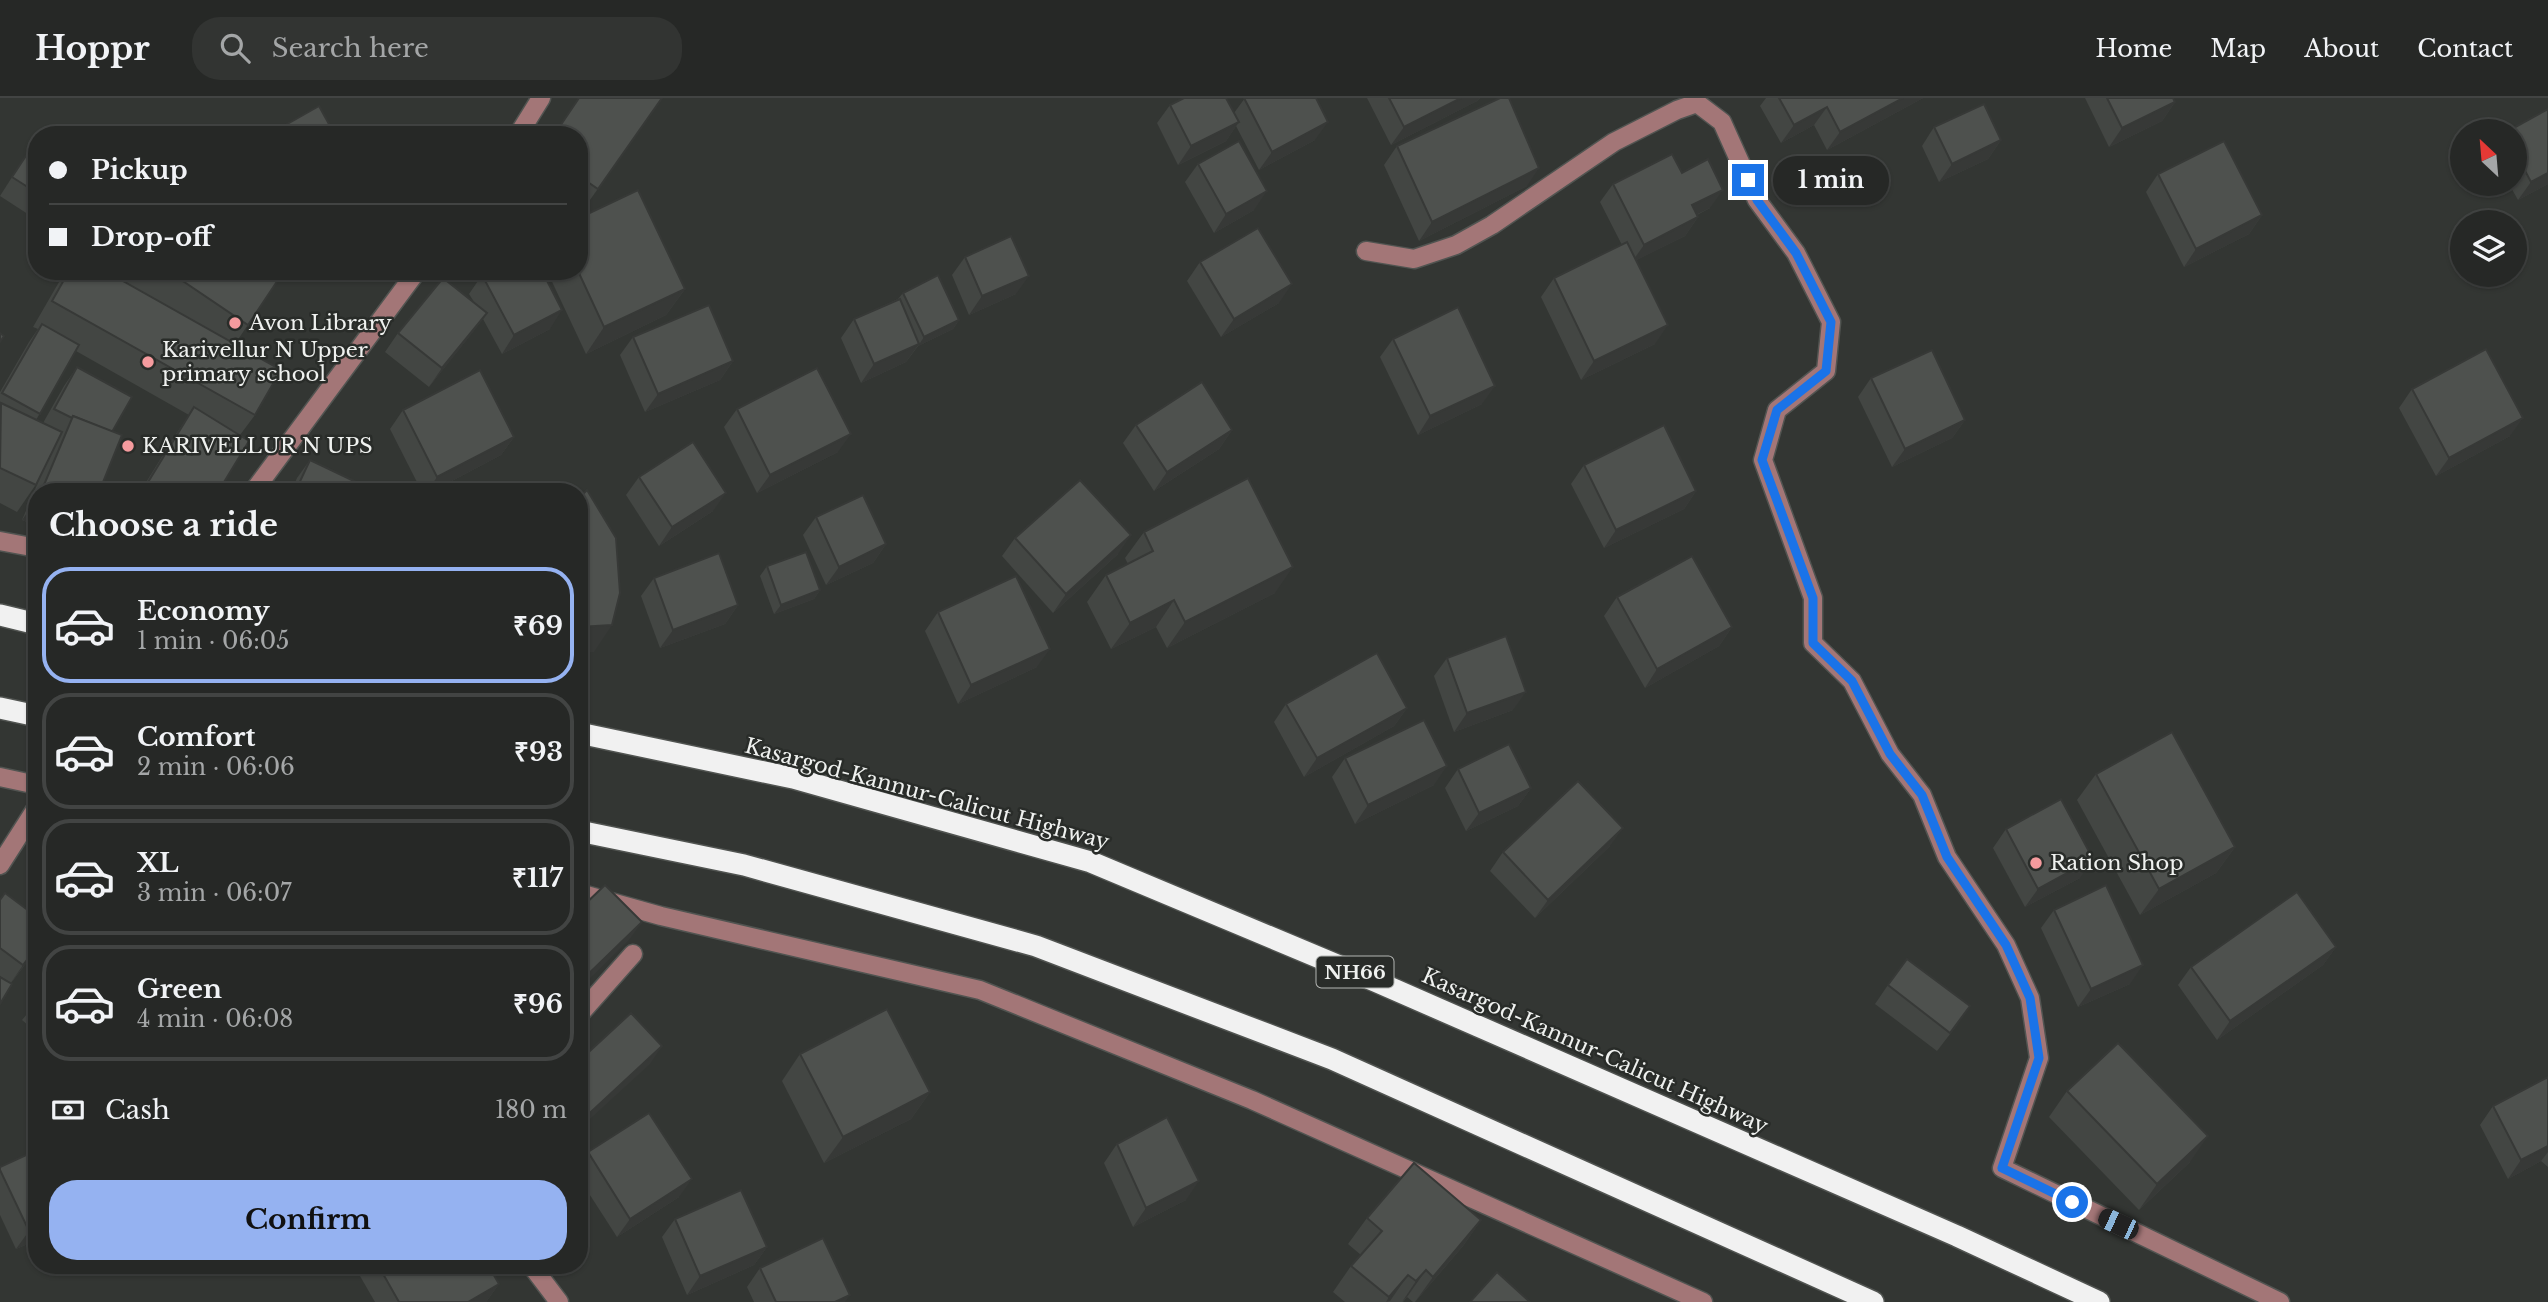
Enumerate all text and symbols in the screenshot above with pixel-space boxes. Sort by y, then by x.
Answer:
search box [192,17,682,80]
text: Hoppr [35,28,150,69]
icon: search [216,29,254,67]
text: Search here [272,32,429,64]
text: Home [2096,34,2172,63]
text: Map [2210,34,2266,63]
text: About [2304,34,2379,63]
text: Contact [2417,34,2513,63]
north arrow [2450,119,2527,196]
map controls [2450,119,2527,287]
text: Pickup [91,154,188,186]
callout: 1 min [1772,155,1888,204]
route end [1732,164,1764,196]
text: 1 min [1798,166,1864,194]
button: layers [2450,210,2527,287]
text: Drop-off [91,221,212,253]
place label: Avon Library [248,310,392,336]
marker: Avon Library [227,315,243,331]
place label: Karivellur N Upper primary school [162,337,368,387]
marker: Karivellur N Upper primary school [140,354,156,370]
place label: KARIVELLUR N UPS [142,433,373,459]
marker: KARIVELLUR N UPS [120,438,136,454]
text: Choose a ride [49,505,278,545]
icon: car [53,594,116,657]
text: Economy [137,595,270,627]
text: ₹69 [513,610,563,642]
text: 1 min · 06:05 [137,627,289,655]
icon: car [53,720,116,783]
text: Comfort [137,721,255,753]
street label: Kasargod-Kannur-Calicut Highway [742,733,1113,855]
text: ₹93 [514,736,563,768]
text: 2 min · 06:06 [137,753,295,781]
icon: car [53,846,116,909]
text: XL [137,847,179,879]
place label: Ration Shop [2050,850,2184,876]
marker: Ration Shop [2028,855,2044,871]
text: ₹117 [512,862,563,894]
text: 3 min · 06:07 [137,879,292,907]
road number: NH66 [1316,957,1394,988]
street label: Kasargod-Kannur-Calicut Highway [1418,963,1773,1140]
icon: car [53,972,116,1035]
text: Green [137,973,222,1005]
text: ₹96 [513,988,563,1020]
text: 4 min · 06:08 [137,1005,293,1033]
icon: cash [49,1091,87,1129]
text: Cash [105,1094,170,1126]
text: 180 m [495,1096,567,1124]
button: Confirm [49,1180,567,1260]
route start [2056,1186,2088,1218]
car [2095,1206,2142,1242]

